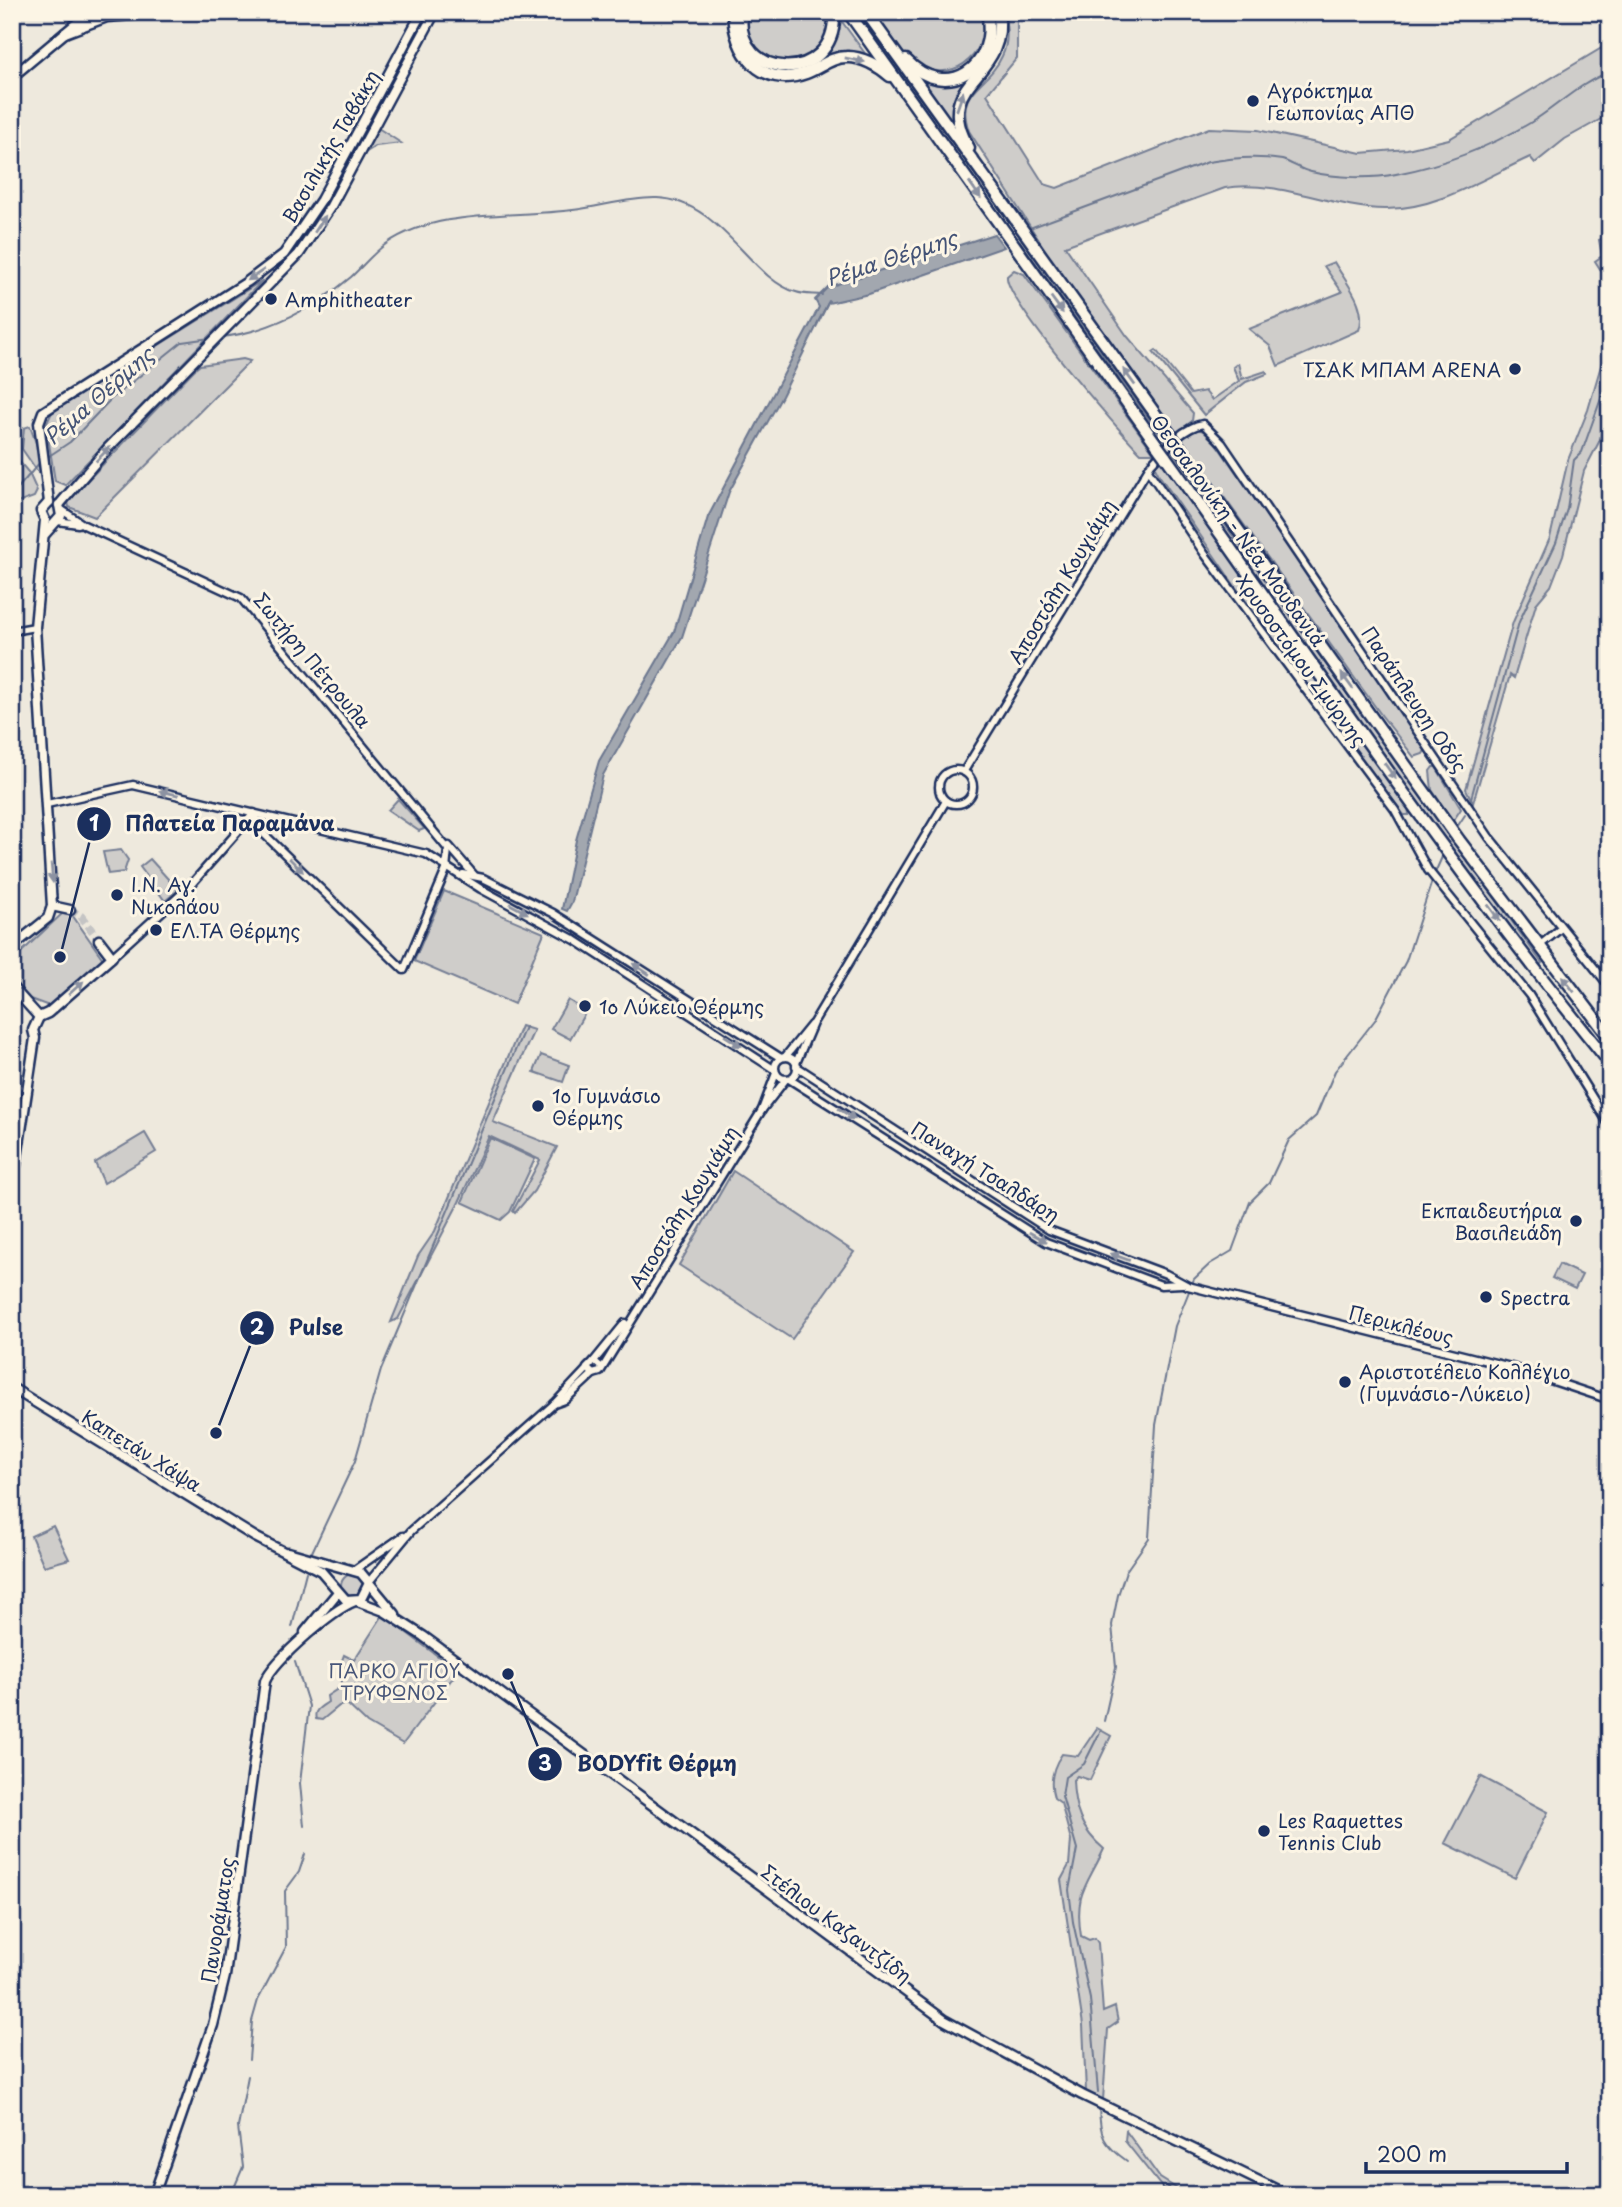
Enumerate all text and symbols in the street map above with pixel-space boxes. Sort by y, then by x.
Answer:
one-way arrow [844,54,866,65]
street label: Βασιλικής Ταβάκη [275,64,385,228]
place label: Αγρόκτημα Γεωπονίας ΑΠΘ [1267,76,1415,126]
one-way arrow [955,90,966,111]
marker: Αγρόκτημα Γεωπονίας ΑΠΘ [1245,93,1261,109]
one-way arrow [968,181,982,199]
one-way arrow [313,214,326,234]
water label: Ρέμα Θέρμης [821,220,963,293]
one-way arrow [247,269,266,282]
place label: Amphitheater [285,285,412,313]
marker: Amphitheater [263,291,279,307]
one-way arrow [1050,296,1064,314]
water label: Ρέμα Θέρμης [36,337,162,452]
place label: ΤΣΑΚ ΜΠΑΜ ARENA [1303,355,1501,383]
marker: ΤΣΑΚ ΜΠΑΜ ARENA [1507,361,1523,377]
one-way arrow [1122,368,1136,387]
street label: Θεσσαλονίκη - Νέα Μουδανιά [1145,408,1333,652]
one-way arrow [95,445,112,462]
street label: Αποστόλη Κουγιάμη [1001,493,1121,669]
street label: Χρυσοστόμου Σμύρνης [1230,568,1374,752]
street label: Σωτήρη Πέτρουλα [248,586,378,734]
street label: Παράπλευρη Οδός [1356,620,1474,778]
one-way arrow [1340,672,1354,690]
one-way arrow [1383,762,1397,780]
one-way arrow [158,788,180,799]
callout: Πλατεία Παραμάνα [76,803,349,845]
text: 1 [89,806,99,838]
text: Πλατεία Παραμάνα [125,806,335,838]
one-way arrow [287,857,304,873]
one-way arrow [47,862,58,884]
place label: Ι.Ν. Αγ. Νικολάου [131,870,220,920]
marker: Ι.Ν. Αγ. Νικολάου [109,887,125,903]
one-way arrow [509,903,529,914]
one-way arrow [1487,904,1501,923]
place label: ΕΛ.ΤΑ Θέρμης [170,916,300,944]
marker: ΕΛ.ΤΑ Θέρμης [148,922,164,938]
one-way arrow [631,963,650,976]
one-way arrow [1561,975,1575,993]
one-way arrow [67,980,85,996]
place label: 1ο Λύκειο Θέρμης [599,992,764,1020]
marker: 1ο Λύκειο Θέρμης [577,998,593,1014]
one-way arrow [723,1034,743,1047]
place label: 1ο Γυμνάσιο Θέρμης [552,1081,661,1131]
marker: 1ο Γυμνάσιο Θέρμης [530,1098,546,1114]
one-way arrow [838,1107,856,1121]
street label: Παναγή Τσαλδάρη [906,1114,1066,1228]
street label: Αποστόλη Κουγιάμη [621,1120,745,1294]
place label: Εκπαιδευτήρια Βασιλειάδη [1421,1196,1562,1246]
marker: Εκπαιδευτήρια Βασιλειάδη [1568,1213,1584,1229]
one-way arrow [1029,1231,1048,1243]
one-way arrow [1110,1251,1131,1262]
place label: Spectra [1500,1283,1570,1311]
marker: Spectra [1478,1289,1494,1305]
street label: Περικλέους [1346,1297,1456,1351]
callout: Pulse [240,1307,357,1349]
text: 2 [250,1310,265,1342]
text: Pulse [289,1310,343,1342]
place label: Αριστοτέλειο Κολλέγιο (Γυμνάσιο-Λύκειο) [1359,1357,1571,1407]
marker: Αριστοτέλειο Κολλέγιο (Γυμνάσιο-Λύκειο) [1337,1374,1353,1390]
street label: Καπετάν Χάψα [77,1402,207,1498]
park label: ΠΑΡΚΟ ΑΓΙΟΥ ΤΡΥΦΩΝΟΣ [328,1656,460,1706]
callout: BODYfit Θέρμη [527,1743,751,1785]
text: 3 [538,1746,552,1778]
text: BODYfit Θέρμη [577,1746,737,1778]
place label: Les Raquettes Tennis Club [1278,1806,1403,1856]
marker: Les Raquettes Tennis Club [1256,1823,1272,1839]
street label: Πανοράματος [193,1855,241,1985]
street label: Στέλιου Καζαντζίδη [756,1857,918,1989]
scale bar [1366,2130,1568,2174]
text: 200 m [1377,2137,1447,2169]

